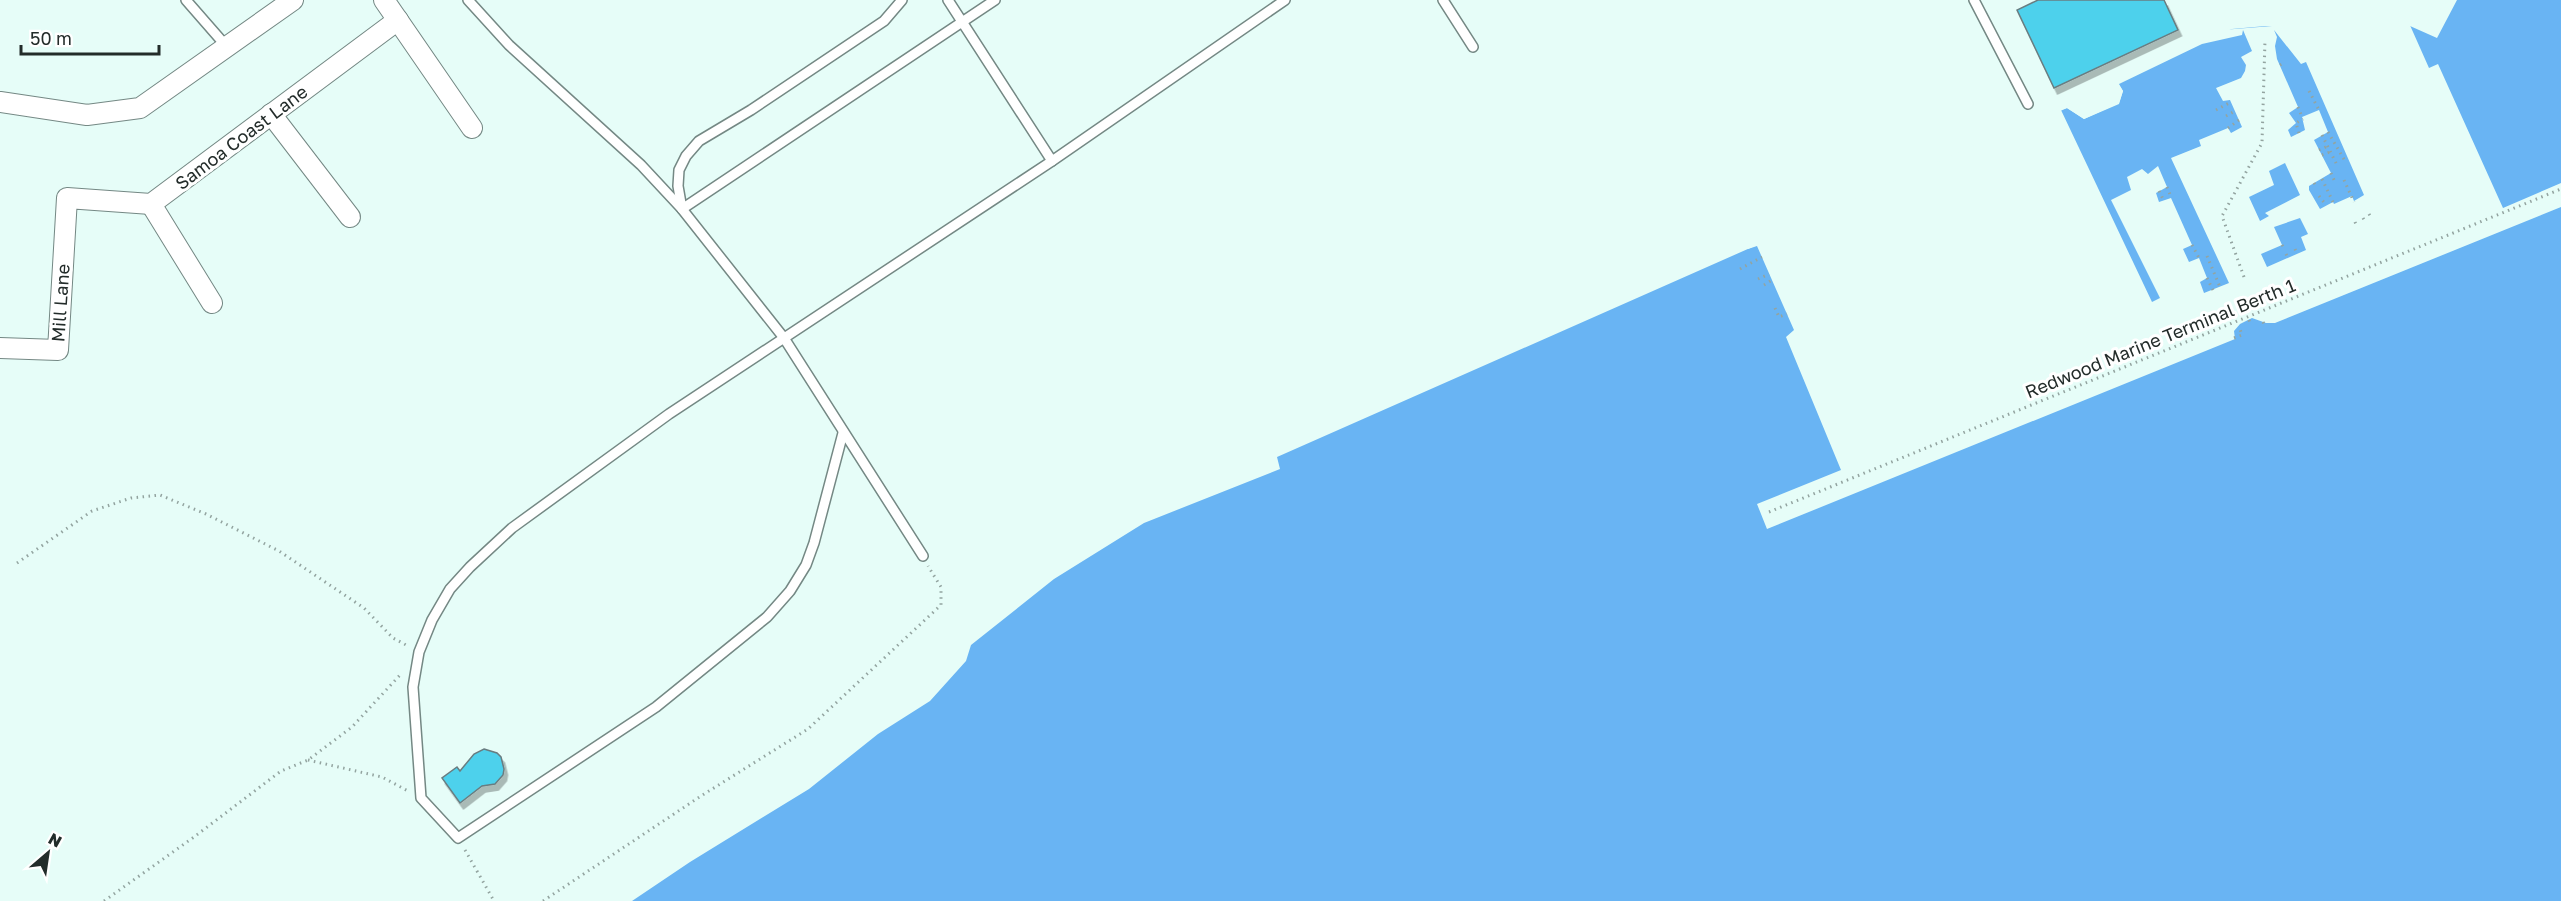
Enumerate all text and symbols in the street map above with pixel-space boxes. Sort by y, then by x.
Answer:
scale bar [21,18,159,56]
text: 50 m [30,27,72,49]
street label: Samoa Coast Lane [171,80,311,194]
street label: Mill Lane [46,263,74,343]
street label: Redwood Marine Terminal Berth 1 [2022,274,2298,402]
north arrow [18,823,78,883]
text: N [45,828,65,852]

